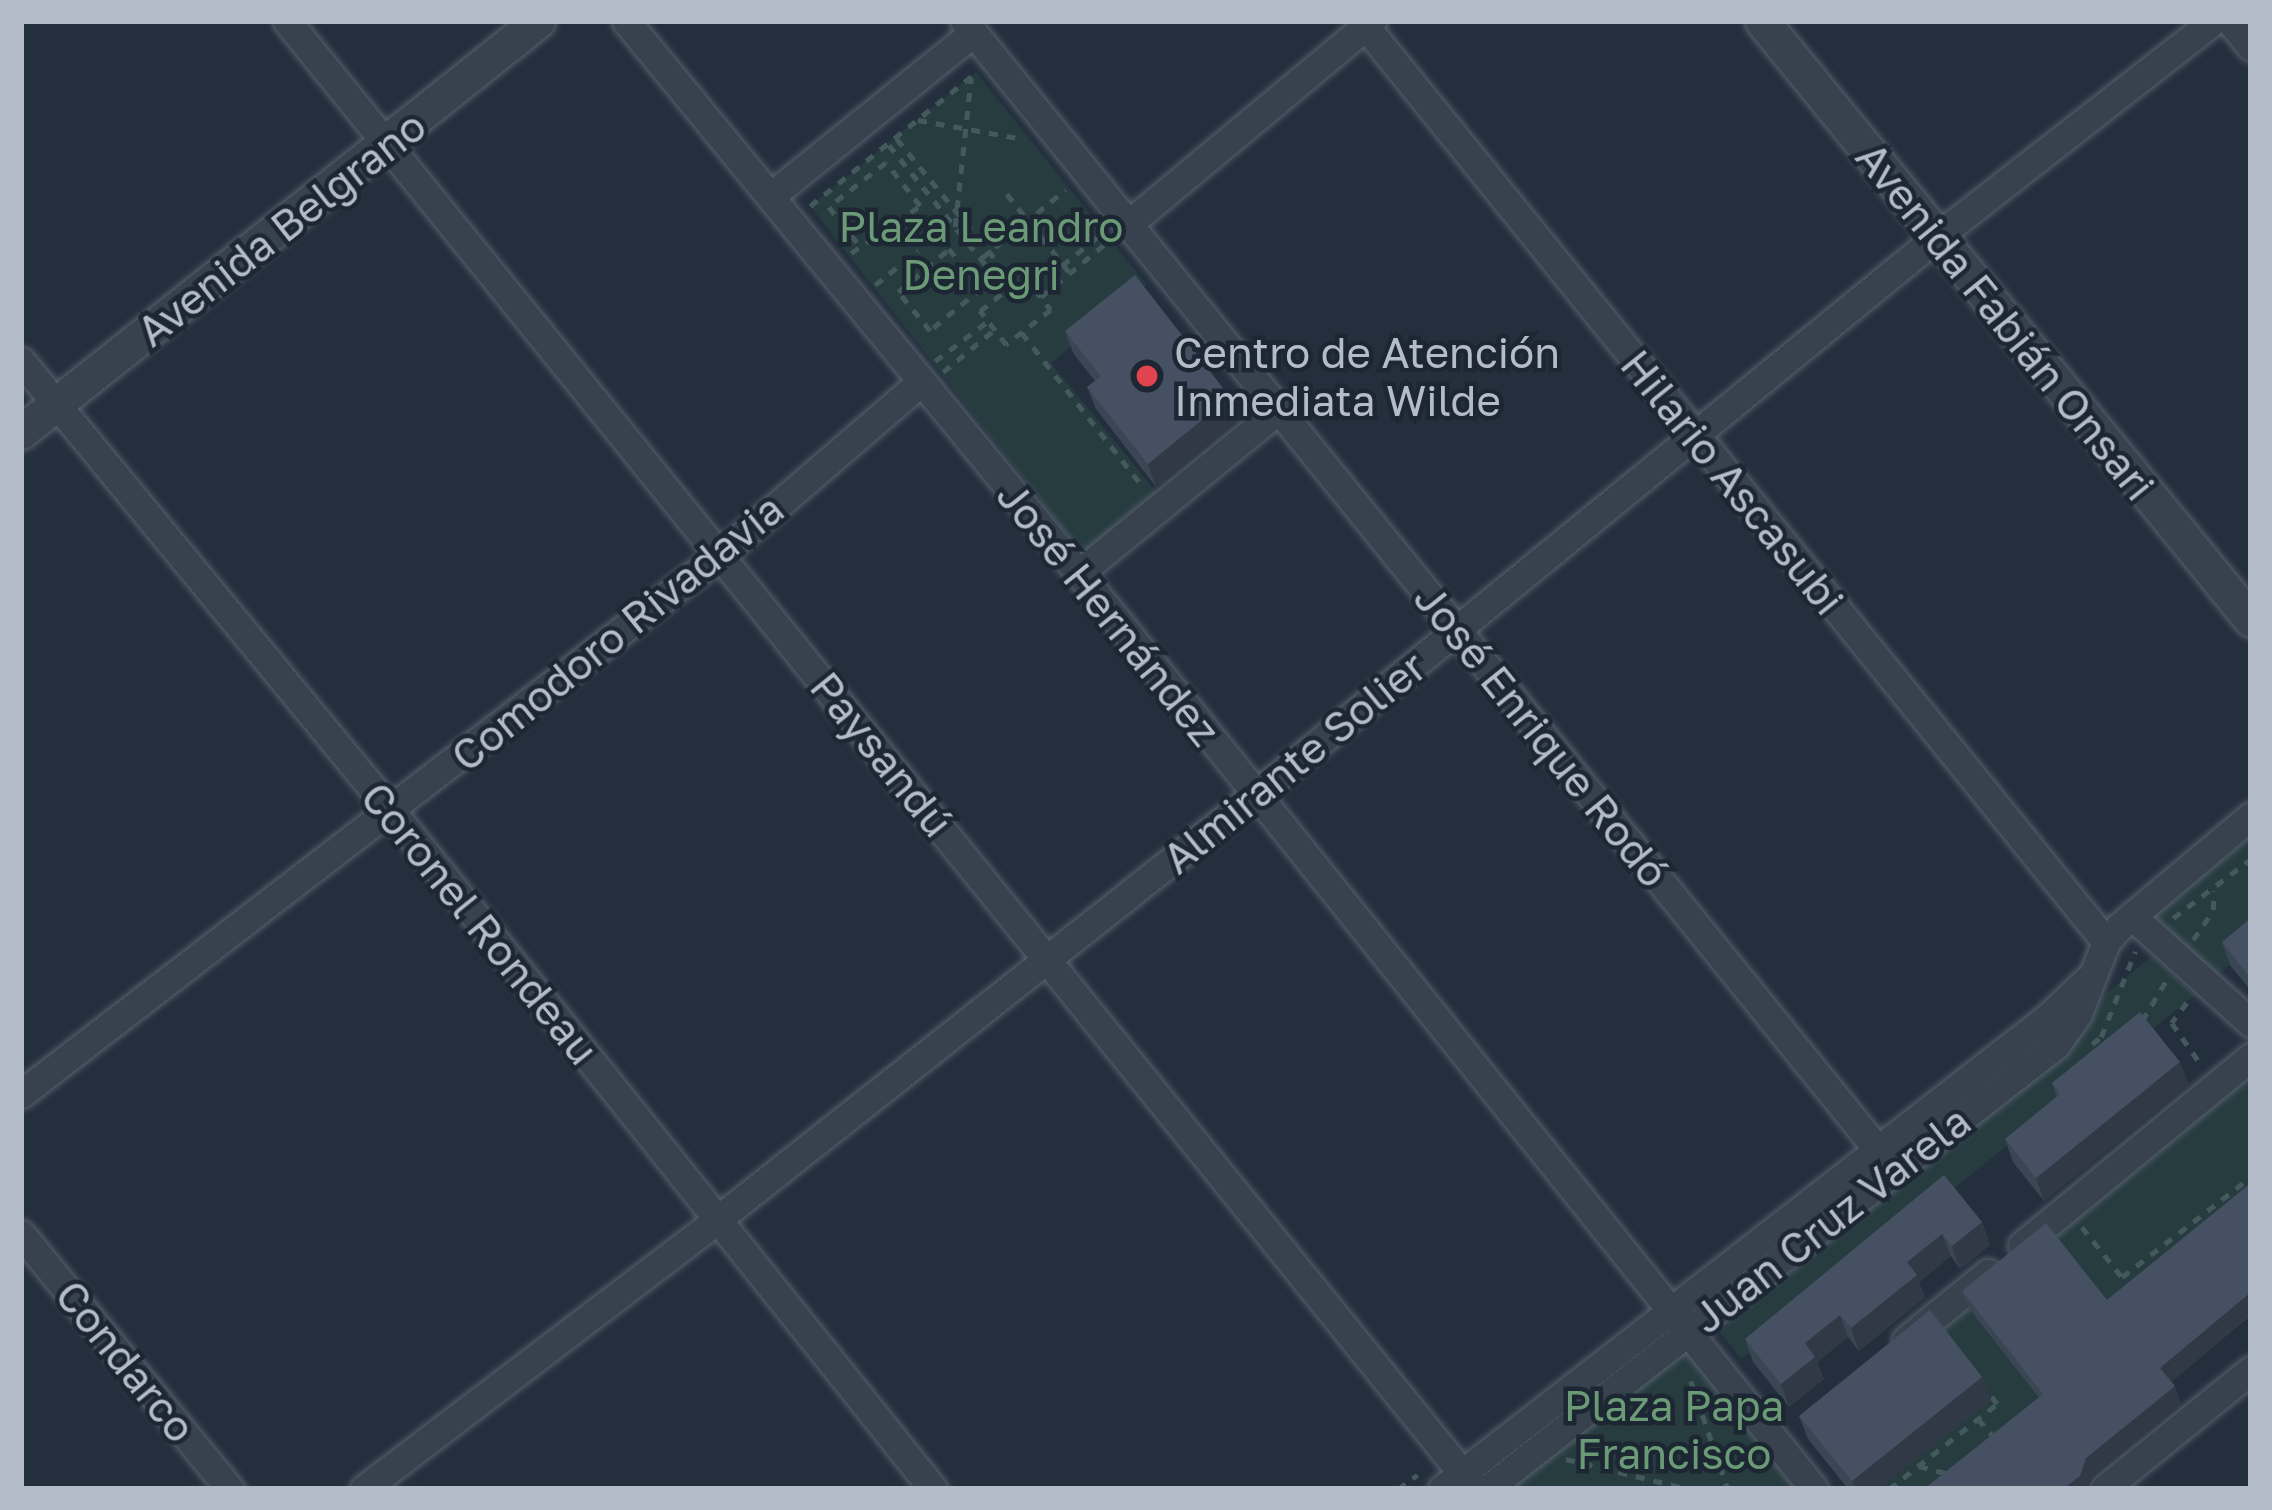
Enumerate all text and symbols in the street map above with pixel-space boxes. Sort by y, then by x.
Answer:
street label: Avenida Belgrano [127,100,435,356]
street label: Avenida Fabián Onsari [1846,132,2166,510]
park label: Plaza Leandro Denegri [839,201,1123,300]
place label: Centro de Atención Inmediata Wilde [1174,327,1560,425]
street label: Hilario Ascasubi [1611,340,1855,624]
marker: Centro de Atención Inmediata Wilde [1131,360,1163,392]
street label: José Hernández [987,471,1231,755]
street label: Comodoro Rivadavia [441,483,793,781]
street label: José Enrique Rodó [1404,573,1680,897]
street label: Almirante Solier [1152,641,1436,883]
street label: Paysandú [801,662,963,846]
street label: Coronel Rondeau [351,772,609,1074]
street label: Juan Cruz Varela [1682,1095,1980,1343]
street label: Condarco [46,1270,206,1452]
park label: Plaza Papa Francisco [1564,1380,1784,1478]

